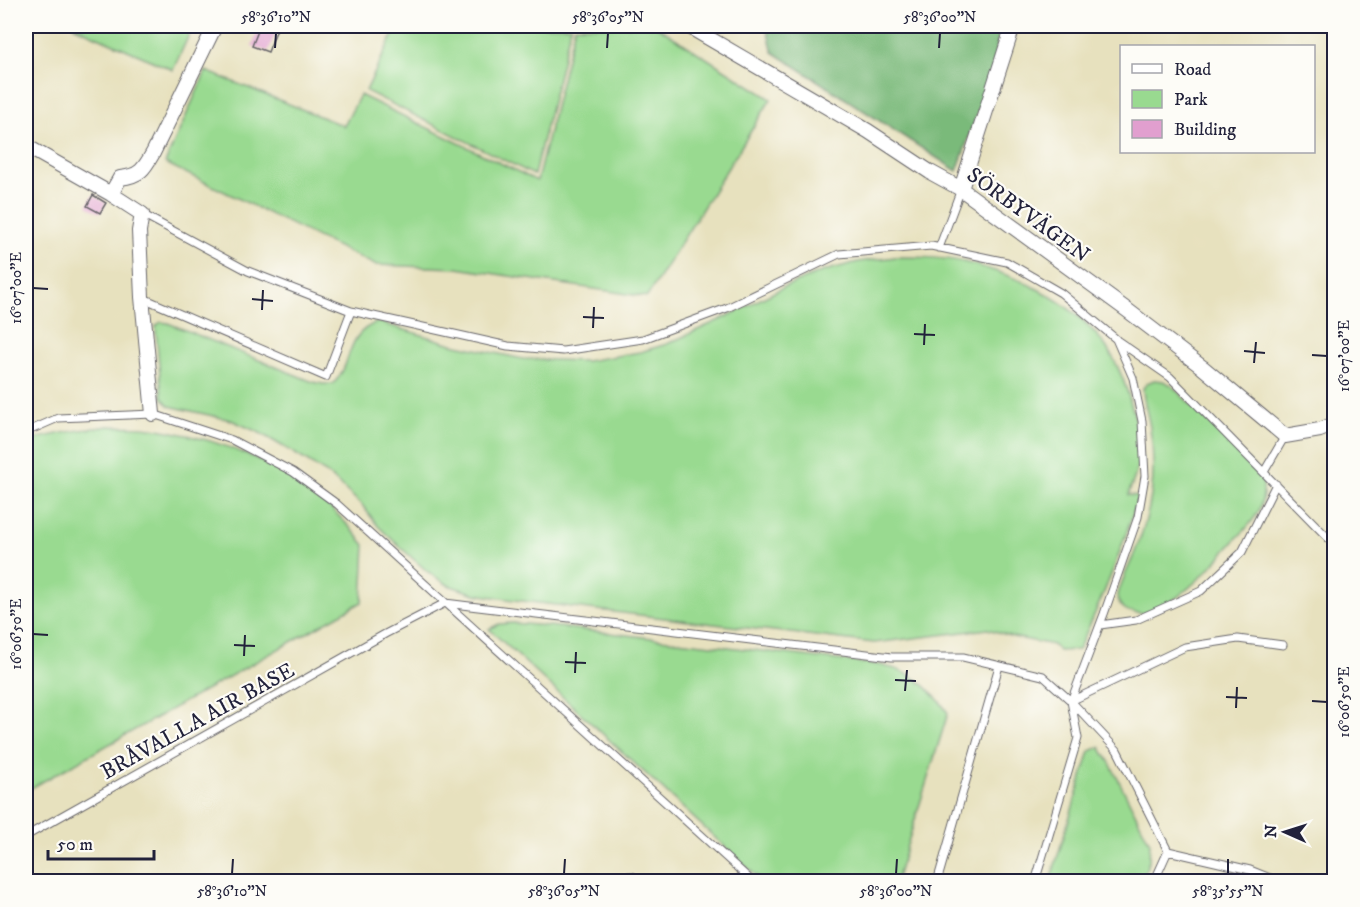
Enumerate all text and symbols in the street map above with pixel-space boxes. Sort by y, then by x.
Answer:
text: 58°36'10"N [241,8,311,27]
text: 58°36'05"N [572,8,644,27]
text: 58°36'00"N [904,8,976,27]
legend [1120,45,1315,153]
text: Road [1174,59,1211,81]
text: Park [1174,89,1208,111]
text: Building [1174,119,1236,141]
street label: SÖRBYVÄGEN [961,162,1095,269]
text: 16°07'00"E [7,252,26,324]
text: 16°07'00"E [1335,320,1354,392]
text: 16°06'50"E [7,598,26,670]
street label: BRÅVALLA AIR BASE [96,656,299,786]
text: 16°06'50"E [1335,666,1354,738]
north arrow [1255,802,1315,862]
scale bar [48,823,154,861]
text: N [1261,824,1281,838]
text: 50 m [57,834,93,856]
text: 58°36'10"N [197,882,267,901]
text: 58°36'05"N [528,882,600,901]
text: 58°36'00"N [860,882,932,901]
text: 58°35'55"N [1192,882,1264,901]

